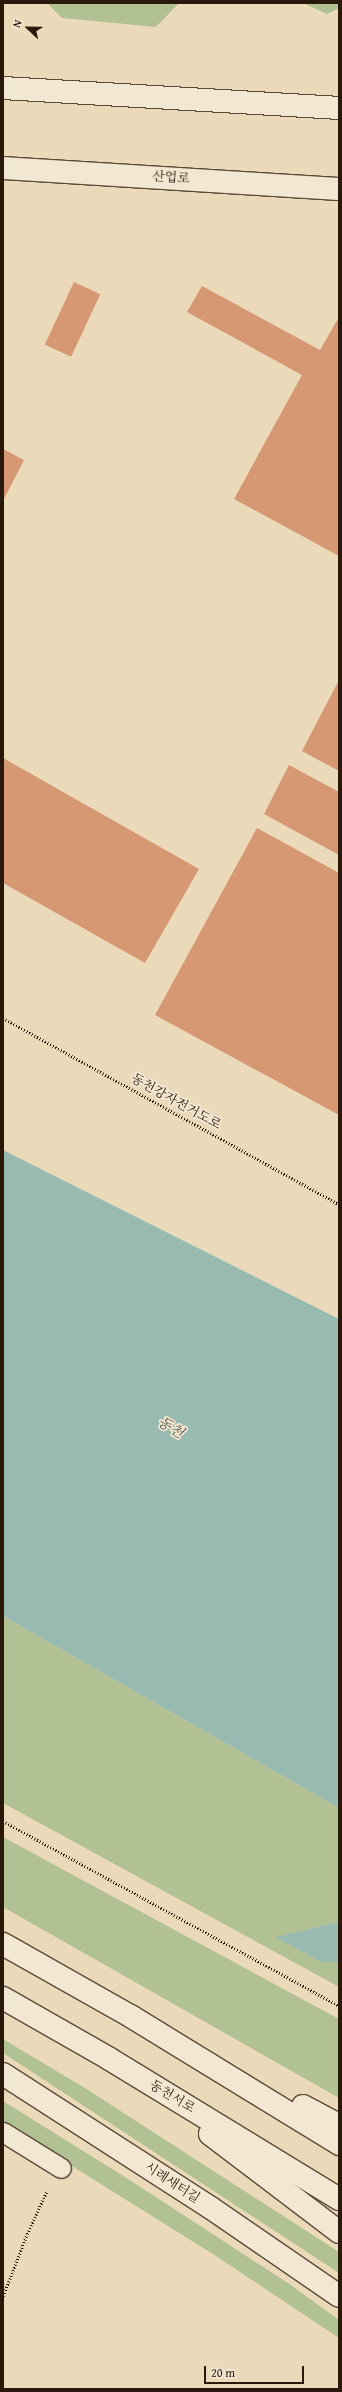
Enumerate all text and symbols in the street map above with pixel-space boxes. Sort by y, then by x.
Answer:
north arrow [8,8,48,48]
text: N [8,17,26,30]
street label: 산업로 [152,169,190,187]
street label: 동천강자전거도로 [128,1071,224,1133]
water label: 동천 [155,1413,187,1441]
street label: 동천서로 [146,2077,198,2117]
street label: 시례새터길 [141,2159,203,2207]
scale bar [206,2358,306,2384]
text: 20 m [211,2364,235,2381]

